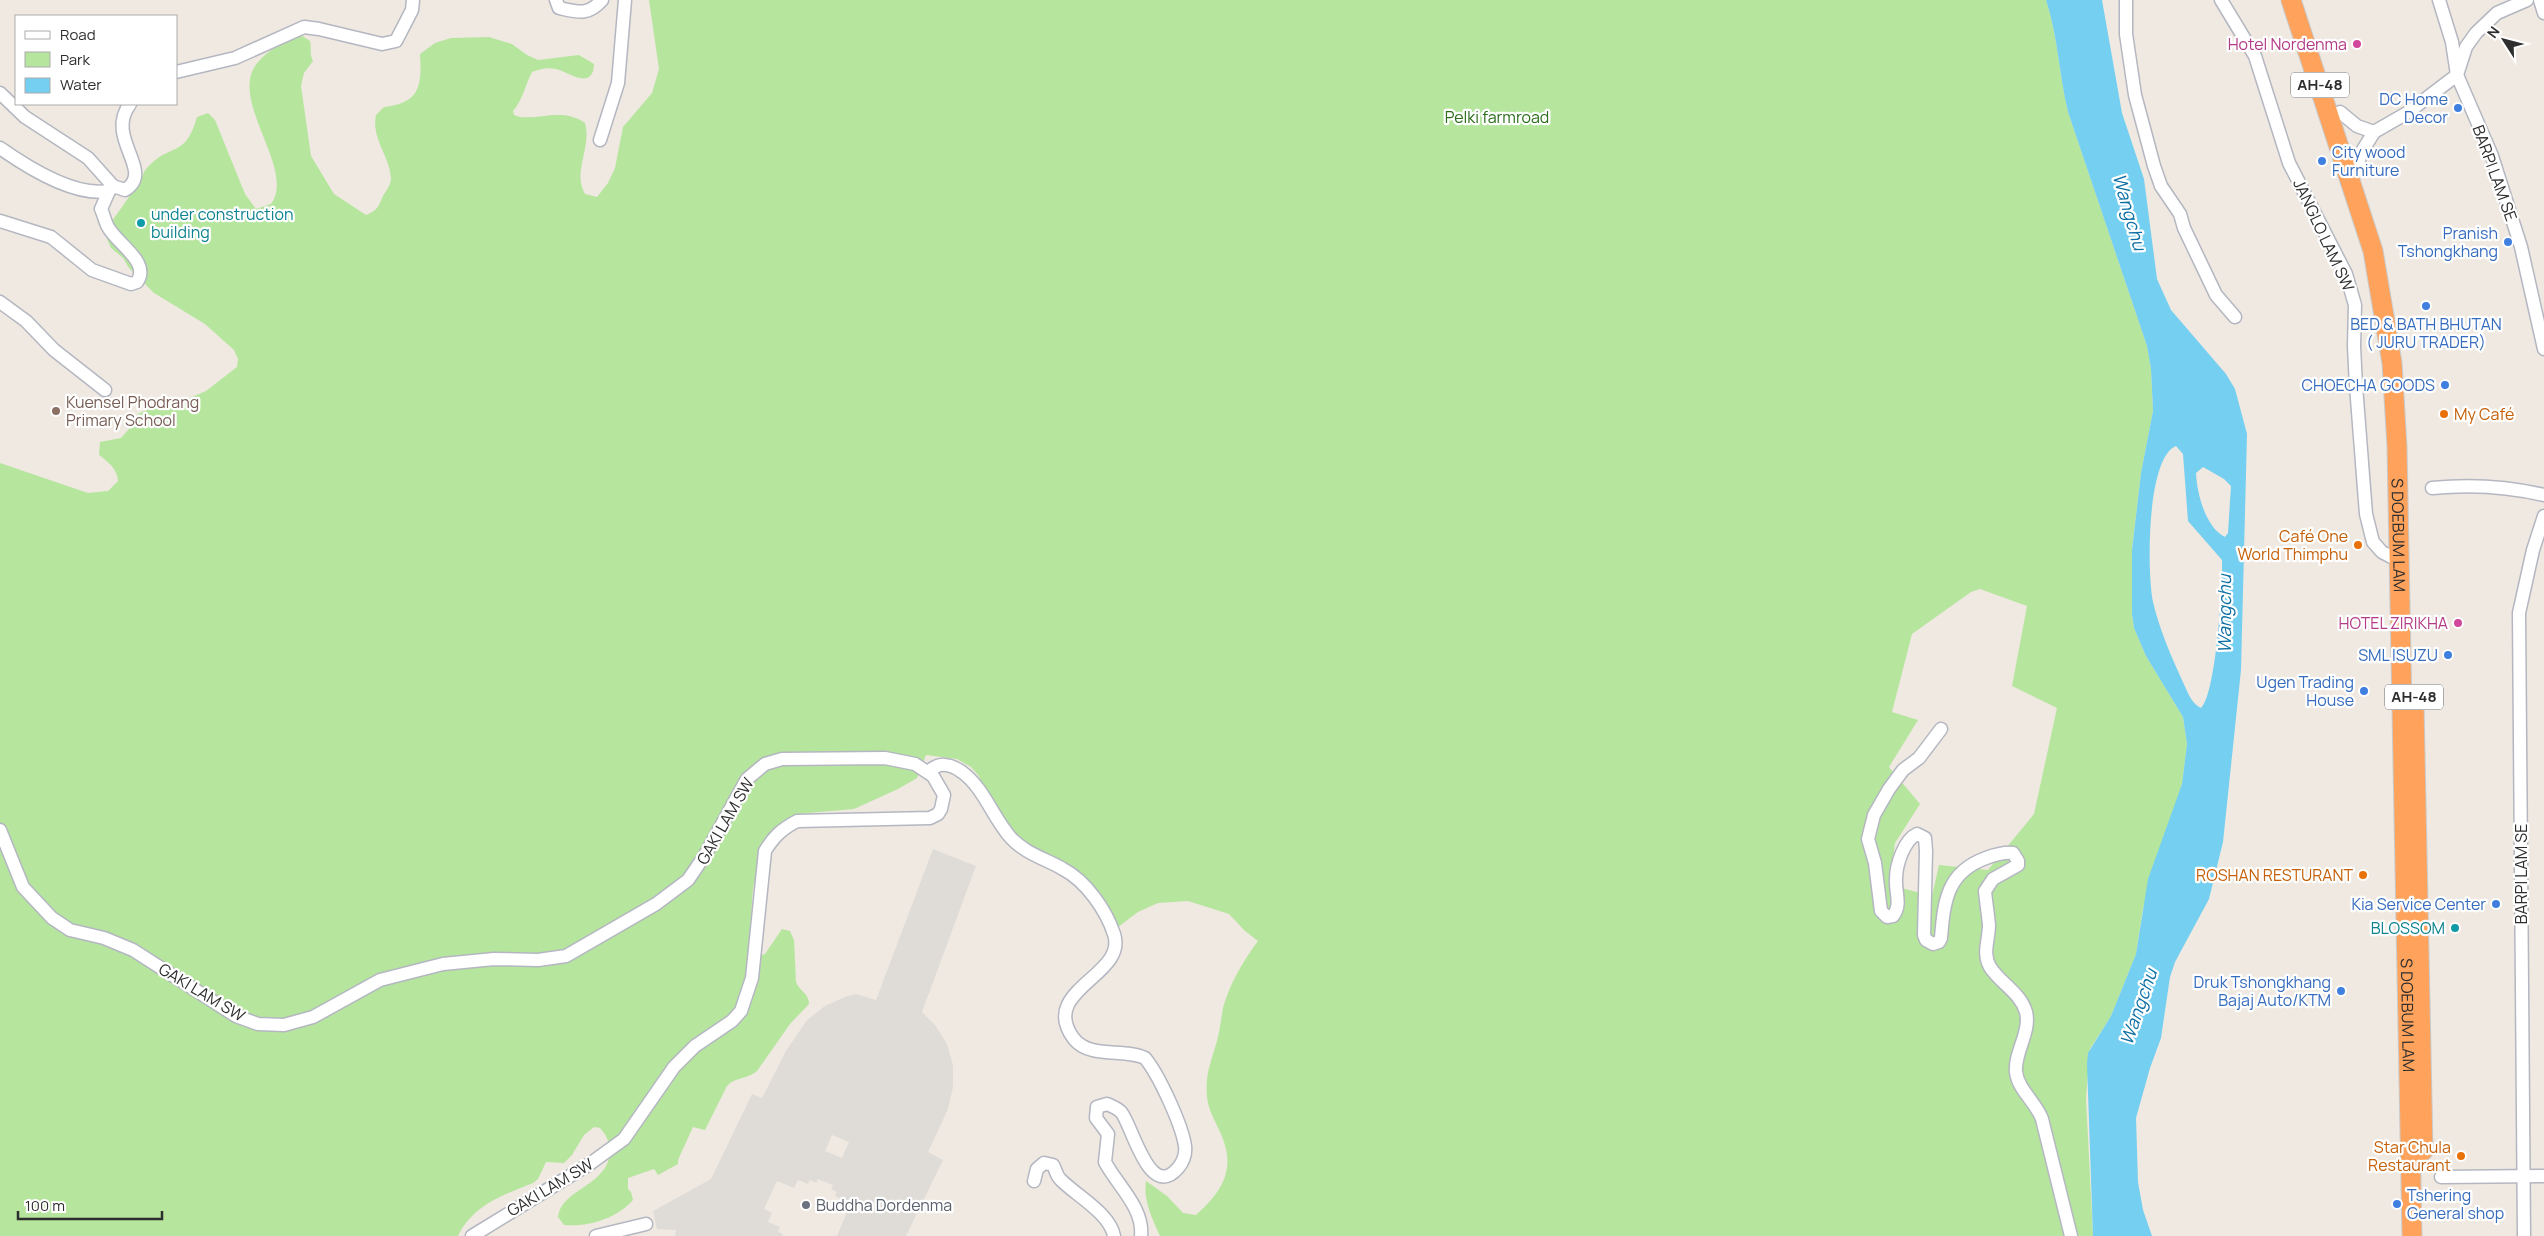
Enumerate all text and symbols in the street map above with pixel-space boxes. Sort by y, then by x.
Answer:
legend [15,15,178,105]
north arrow [2479,15,2529,65]
text: N [2482,22,2504,42]
text: Road [60,24,96,45]
place label: Hotel Nordenma [2228,33,2347,55]
marker: Hotel Nordenma [2351,38,2363,50]
text: Park [60,49,90,70]
road number: AH-48 [2291,72,2349,98]
text: Water [60,74,102,95]
place label: DC Home Decor [2379,88,2448,128]
marker: DC Home Decor [2452,102,2464,114]
park label: Pelki farmroad [1445,106,1549,128]
street label: BARPI LAM SE [2467,122,2523,224]
place label: City wood Furniture [2332,141,2405,181]
marker: City wood Furniture [2316,155,2328,167]
water label: Wangchu [2108,171,2153,254]
street label: JANGLO LAM SW [2288,175,2360,295]
place label: under construction building [151,203,293,243]
marker: under construction building [135,217,147,229]
place label: Pranish Tshongkhang [2398,222,2498,262]
marker: Pranish Tshongkhang [2502,236,2514,248]
marker: BED & BATH BHUTAN ( JURU TRADER) [2420,300,2432,312]
place label: BED & BATH BHUTAN ( JURU TRADER) [2350,313,2502,353]
place label: CHOECHA GOODS [2302,374,2435,396]
marker: CHOECHA GOODS [2439,379,2451,391]
place label: Kuensel Phodrang Primary School [66,391,199,431]
place label: My Café [2454,403,2514,425]
marker: Kuensel Phodrang Primary School [50,405,62,417]
marker: My Café [2438,408,2450,420]
street label: S DOEBUM LAM [2387,478,2411,592]
place label: Café One World Thimphu [2238,525,2348,565]
marker: Café One World Thimphu [2352,539,2364,551]
water label: Wangchu [2212,573,2236,653]
place label: HOTEL ZIRIKHA [2339,612,2448,634]
marker: HOTEL ZIRIKHA [2452,617,2464,629]
place label: SML ISUZU [2358,644,2438,666]
marker: SML ISUZU [2442,649,2454,661]
place label: Ugen Trading House [2256,671,2354,711]
road number: AH-48 [2385,684,2443,710]
marker: Ugen Trading House [2358,685,2370,697]
street label: GAKI LAM SW [691,773,759,869]
street label: BARPI LAM SE [2510,824,2532,924]
place label: ROSHAN RESTURANT [2196,864,2353,886]
marker: ROSHAN RESTURANT [2357,869,2369,881]
place label: Kia Service Center [2351,893,2486,915]
marker: Kia Service Center [2490,898,2502,910]
place label: BLOSSOM [2371,917,2445,939]
marker: BLOSSOM [2449,922,2461,934]
street label: GAKI LAM SW [155,958,249,1026]
street label: S DOEBUM LAM [2396,958,2420,1072]
water label: Wangchu [2114,964,2163,1048]
place label: Druk Tshongkhang Bajaj Auto/KTM [2194,971,2331,1011]
marker: Druk Tshongkhang Bajaj Auto/KTM [2335,985,2347,997]
place label: Star Chula Restaurant [2368,1136,2451,1176]
marker: Star Chula Restaurant [2455,1150,2467,1162]
street label: GAKI LAM SW [503,1153,597,1221]
place label: Tshering General shop [2407,1184,2504,1224]
scale bar [18,1188,161,1220]
place label: Buddha Dordenma [816,1194,952,1216]
text: 100 m [25,1195,65,1216]
marker: Tshering General shop [2391,1198,2403,1210]
marker: Buddha Dordenma [800,1199,812,1211]

